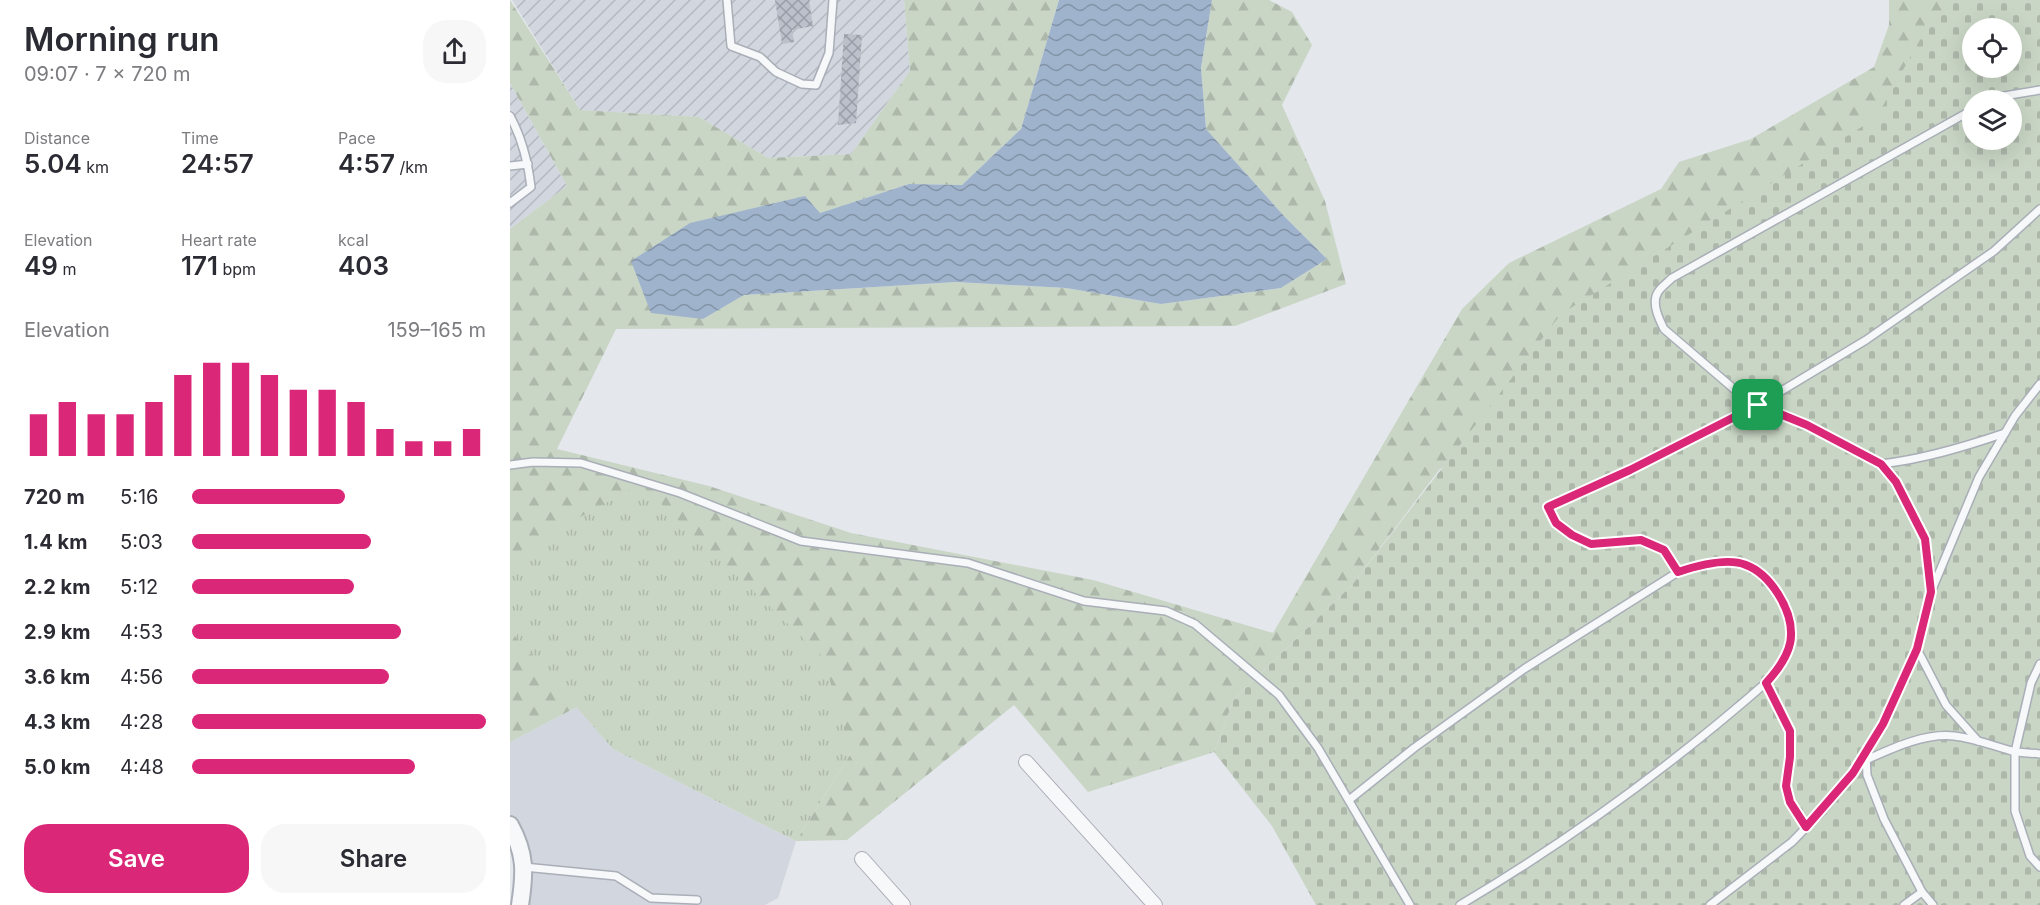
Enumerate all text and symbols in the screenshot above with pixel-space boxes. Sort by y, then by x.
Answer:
map controls [1962,18,2022,150]
button: locate [1962,18,2022,78]
text: Morning run [24,19,219,59]
button: share [423,20,486,83]
text: 09:07 · 7 × 720 m [24,62,190,86]
button: layers [1962,90,2022,150]
text: Distance [24,128,90,148]
text: Time [181,128,219,148]
text: Pace [338,128,376,148]
text: 5.04 [24,148,82,179]
text: 24:57 [181,148,254,179]
text: 4:57 [338,148,395,179]
text: km [82,157,109,177]
text: /km [395,157,428,177]
text: Elevation [24,230,93,250]
text: Heart rate [181,230,257,250]
text: kcal [338,230,369,250]
text: 49 [24,250,58,281]
text: 171 [181,250,218,281]
text: 403 [338,250,389,281]
text: m [58,259,76,279]
text: bpm [218,259,256,279]
text: Elevation [24,318,110,342]
text: 159–165 m [387,318,486,342]
pin [1732,379,1783,430]
icon: arrive [1741,388,1774,421]
text: 720 m [24,485,85,509]
text: 5:16 [120,485,158,509]
text: 1.4 km [24,530,87,554]
text: 5:03 [120,530,163,554]
text: 2.2 km [24,575,90,599]
text: 5:12 [120,575,158,599]
text: 2.9 km [24,620,91,644]
text: 4:53 [120,620,163,644]
text: 3.6 km [24,665,90,689]
text: 4:56 [120,665,163,689]
text: 4.3 km [24,710,91,734]
text: 4:28 [120,710,163,734]
text: 5.0 km [24,755,91,779]
text: 4:48 [120,755,164,779]
button: Save [24,824,249,893]
button: Share [261,824,486,893]

